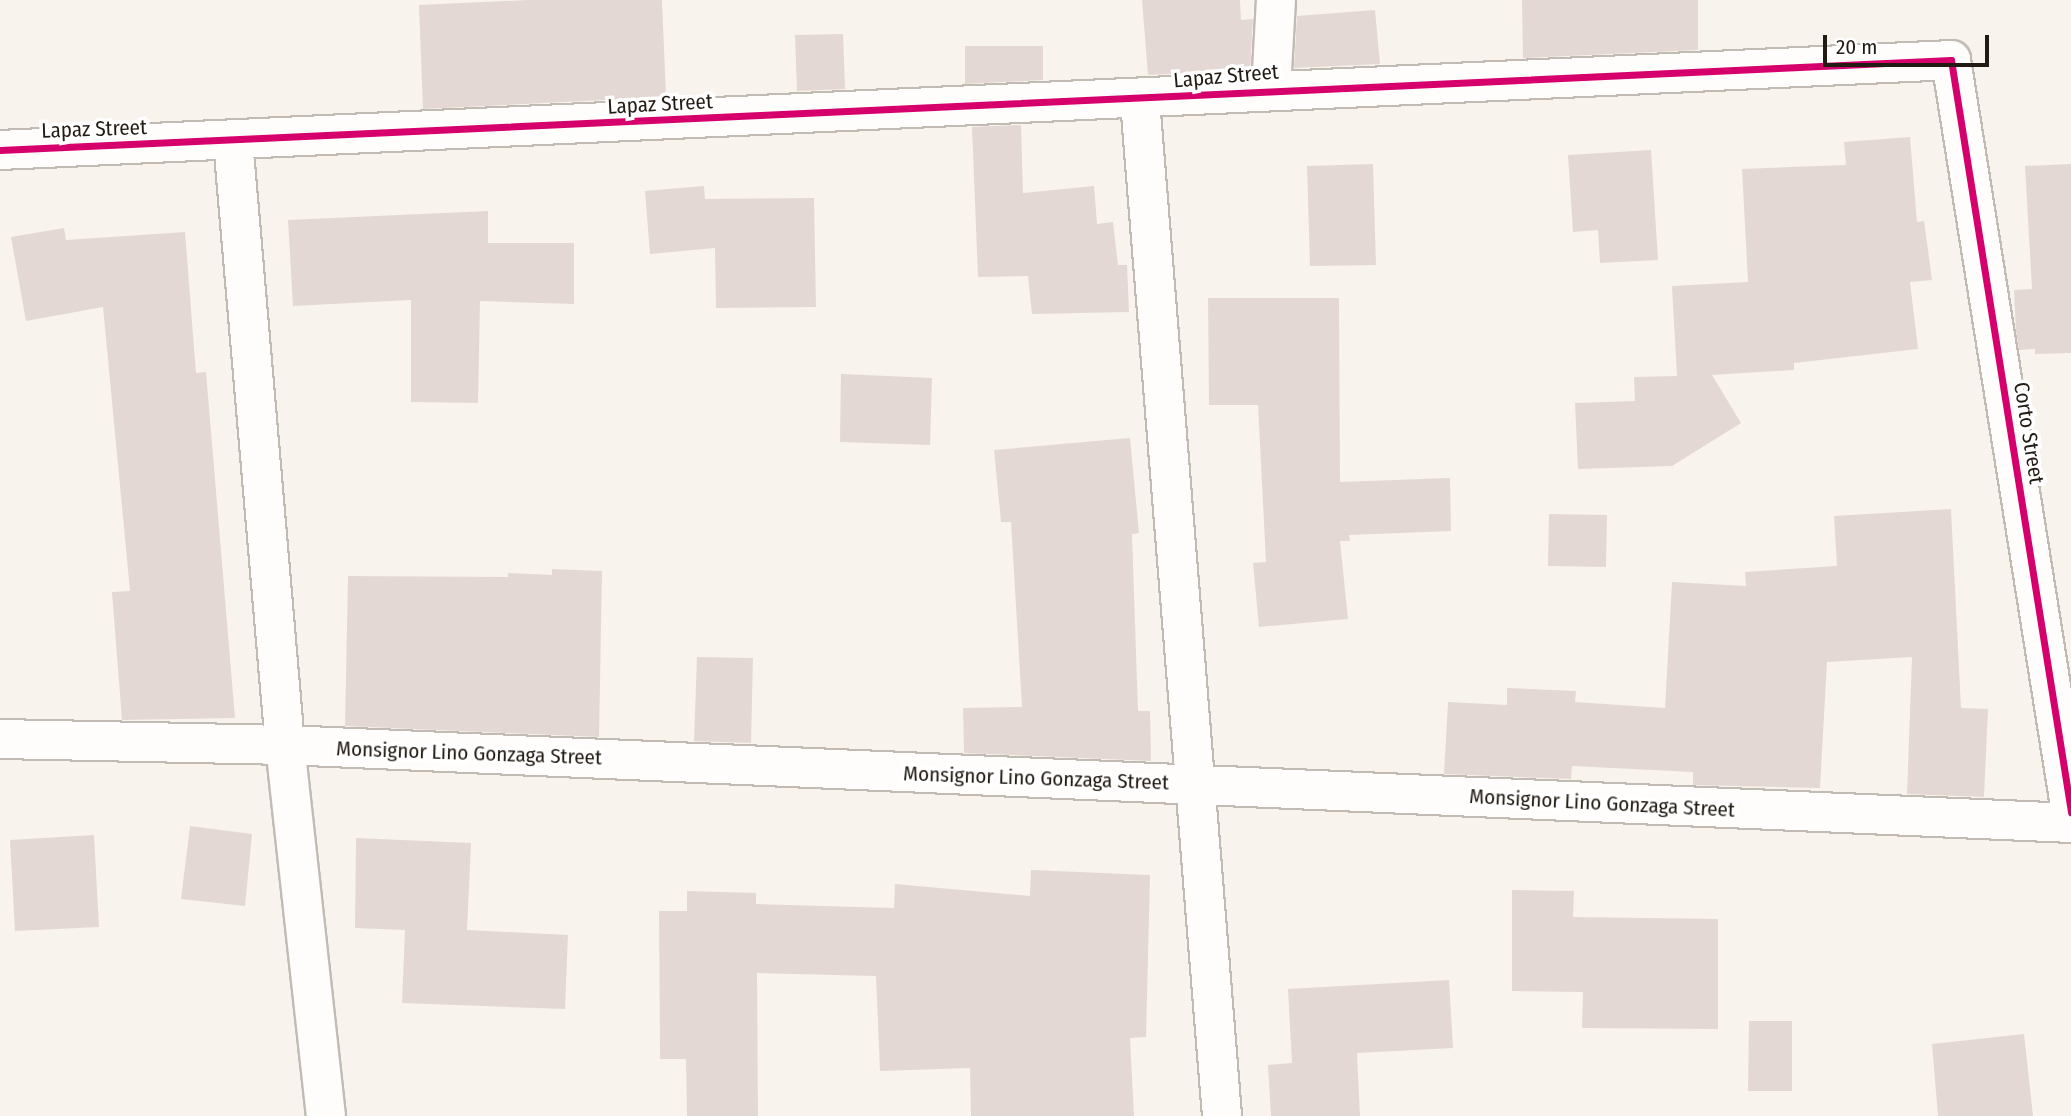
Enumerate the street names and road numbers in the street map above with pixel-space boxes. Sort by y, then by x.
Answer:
street label: Lapaz Street [1172,59,1280,93]
street label: Lapaz Street [607,89,713,119]
street label: Lapaz Street [41,115,147,143]
street label: Corto Street [2009,380,2049,486]
street label: Monsignor Lino Gonzaga Street [336,736,602,770]
street label: Monsignor Lino Gonzaga Street [903,761,1169,795]
street label: Monsignor Lino Gonzaga Street [1469,783,1735,823]

